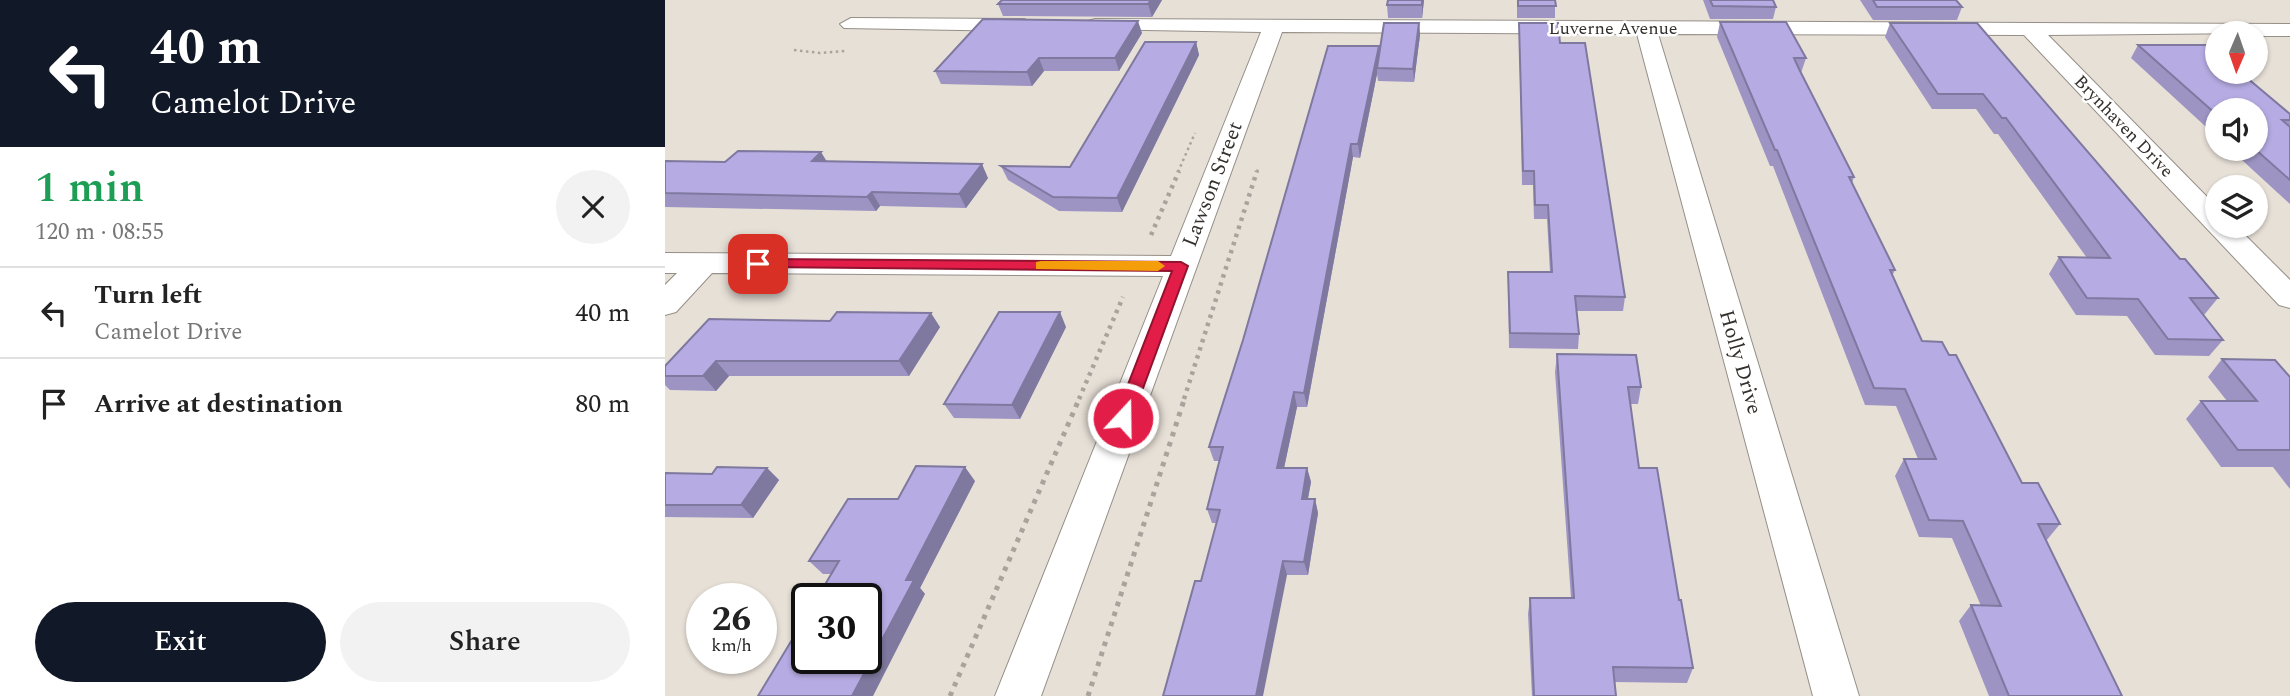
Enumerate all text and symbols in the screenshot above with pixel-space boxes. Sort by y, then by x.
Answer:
text: 40 m [150,11,261,86]
street label: Luverne Avenue [1548,15,1678,42]
north arrow [2205,21,2268,84]
map controls [2205,21,2268,238]
icon: left [35,28,126,119]
street label: Brynhaven Drive [2067,69,2180,184]
text: Camelot Drive [150,79,356,128]
button: sound [2205,98,2268,161]
street label: Lawson Street [1174,117,1252,252]
text: 1 min [35,157,144,220]
button: close [556,170,630,244]
button: layers [2205,175,2268,238]
text: 120 m · 08:55 [35,215,164,250]
pin [728,234,788,294]
icon: arrive [739,245,777,283]
text: Turn left [94,275,202,315]
text: 40 m [575,293,630,333]
icon: left [35,294,73,332]
street label: Holly Drive [1710,306,1770,418]
text: Camelot Drive [94,315,242,350]
position arrow [1086,381,1160,455]
text: Arrive at destination [94,384,343,424]
text: 80 m [575,384,630,424]
icon: arrive [35,385,73,423]
speed limit sign: 30 [791,583,882,674]
text: 26 [712,593,751,646]
button: Exit [35,602,326,682]
button: Share [340,602,630,682]
text: km/h [711,632,752,659]

